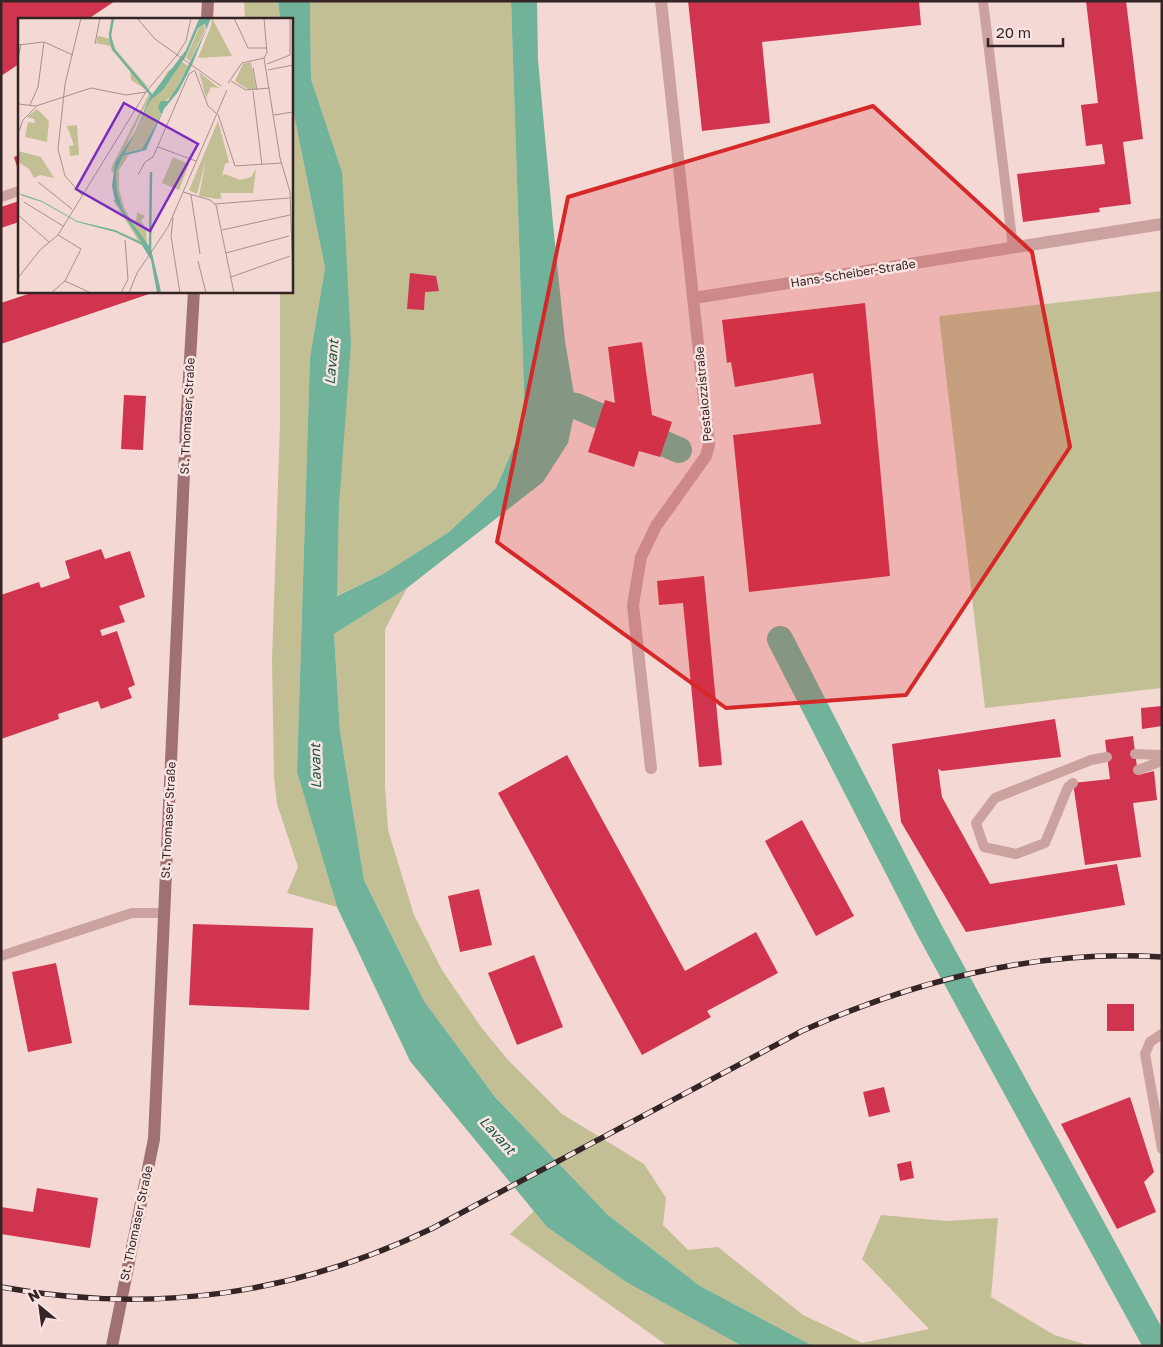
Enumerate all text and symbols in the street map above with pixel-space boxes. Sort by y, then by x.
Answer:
scale bar [988,15,1063,47]
inset map [18,18,292,292]
text: 20 m [996,23,1031,41]
street label: Hans-Scheiber-Straße [789,256,917,290]
water label: Lavant [321,337,342,385]
street label: Pestalozzistraße [691,346,715,442]
street label: St. Thomaser Straße [176,357,198,475]
water label: Lavant [306,742,324,789]
street label: St. Thomaser Straße [157,761,179,879]
water label: Lavant [477,1113,520,1159]
street label: St. Thomaser Straße [116,1164,156,1282]
north arrow [15,1282,65,1332]
text: N [25,1285,42,1305]

